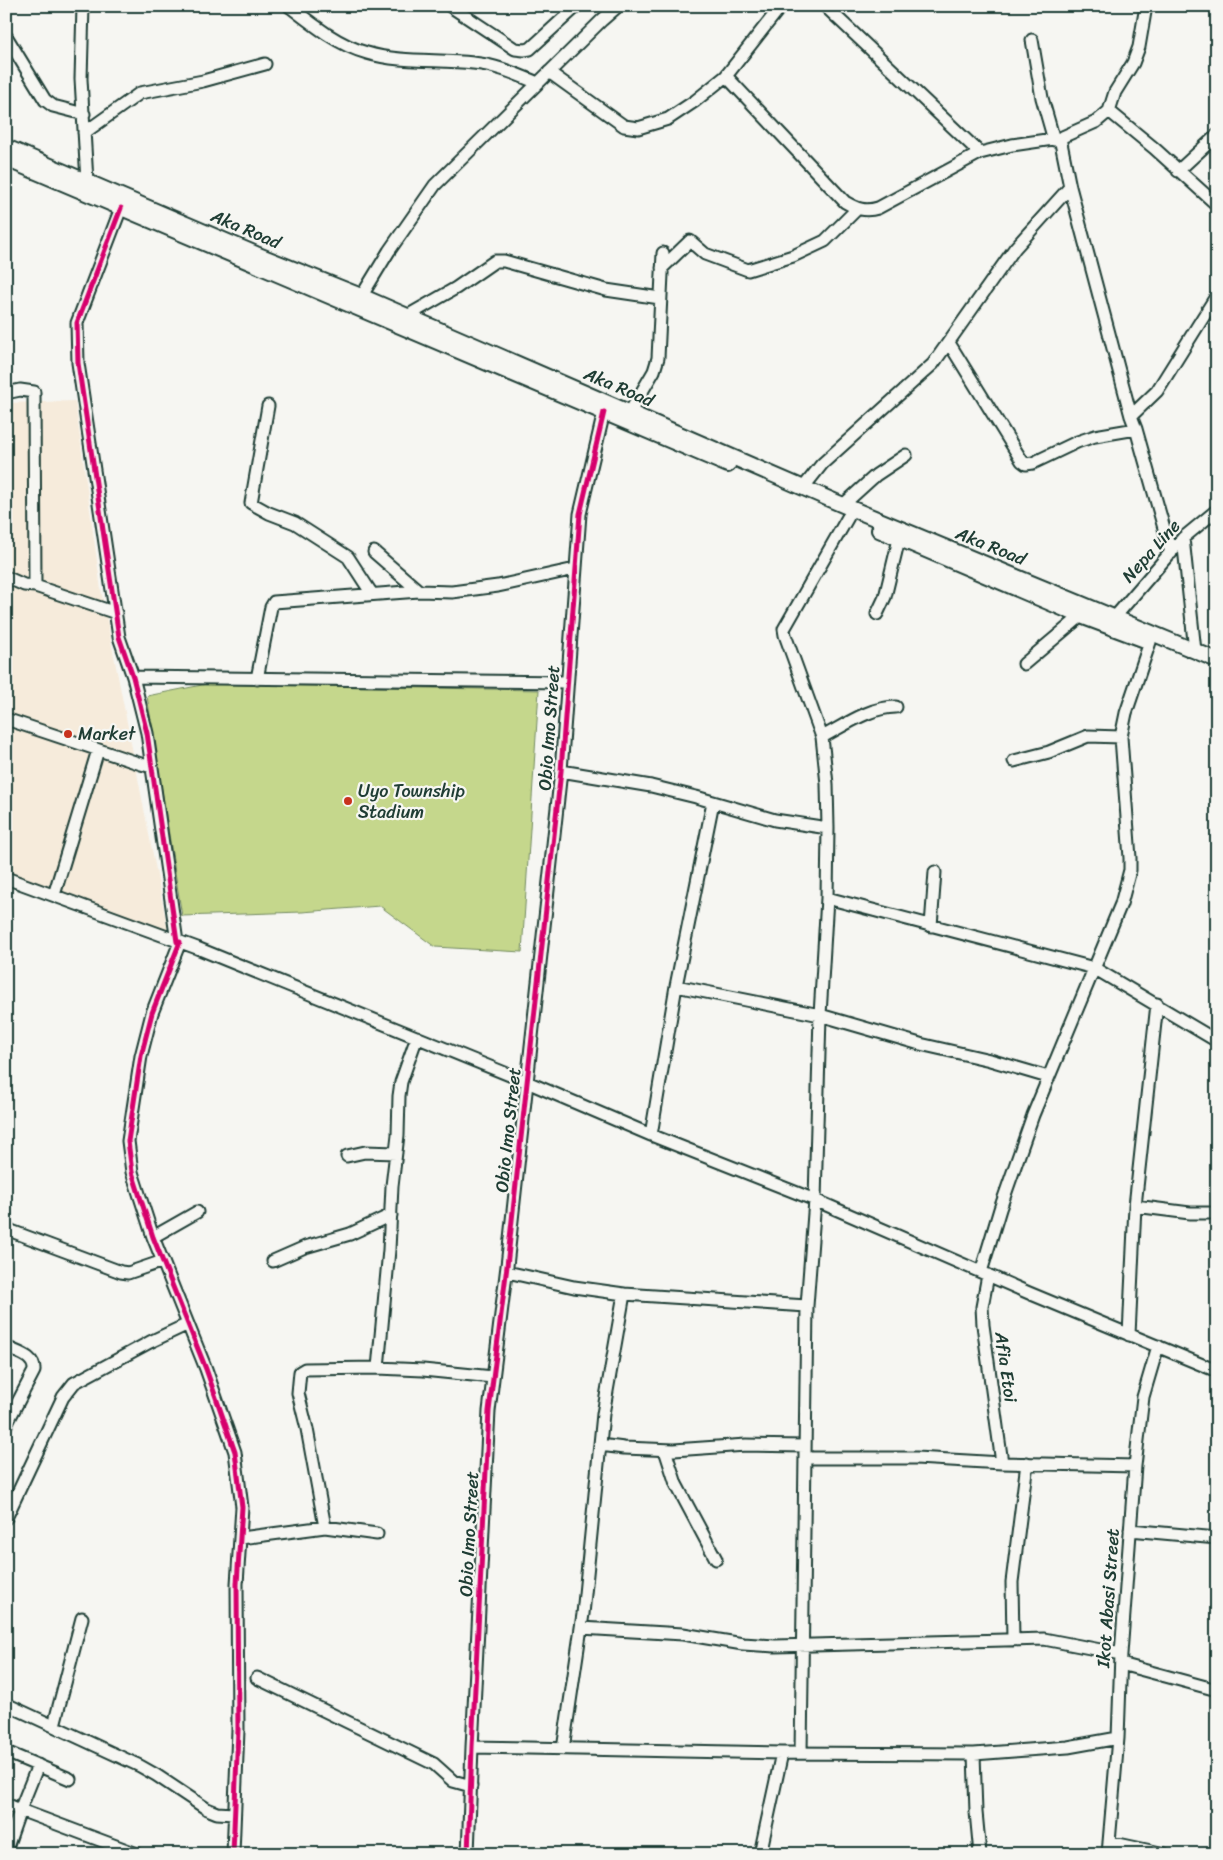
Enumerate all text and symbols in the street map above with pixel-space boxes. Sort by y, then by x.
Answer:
street label: Aka Road [205,199,288,259]
street label: Aka Road [578,357,661,417]
street label: Nepa Line [1113,512,1189,590]
street label: Aka Road [950,517,1033,575]
street label: Obio Imo Street [529,664,569,792]
place label: Market [78,718,136,750]
marker: Market [62,728,74,740]
place label: Uyo Township Stadium [358,775,466,828]
marker: Uyo Township Stadium [342,795,354,807]
street label: Obio Imo Street [486,1066,530,1194]
street label: Afia Etoi [985,1329,1027,1405]
street label: Obio Imo Street [450,1470,488,1598]
street label: Ikot Abasi Street [1087,1527,1129,1670]

